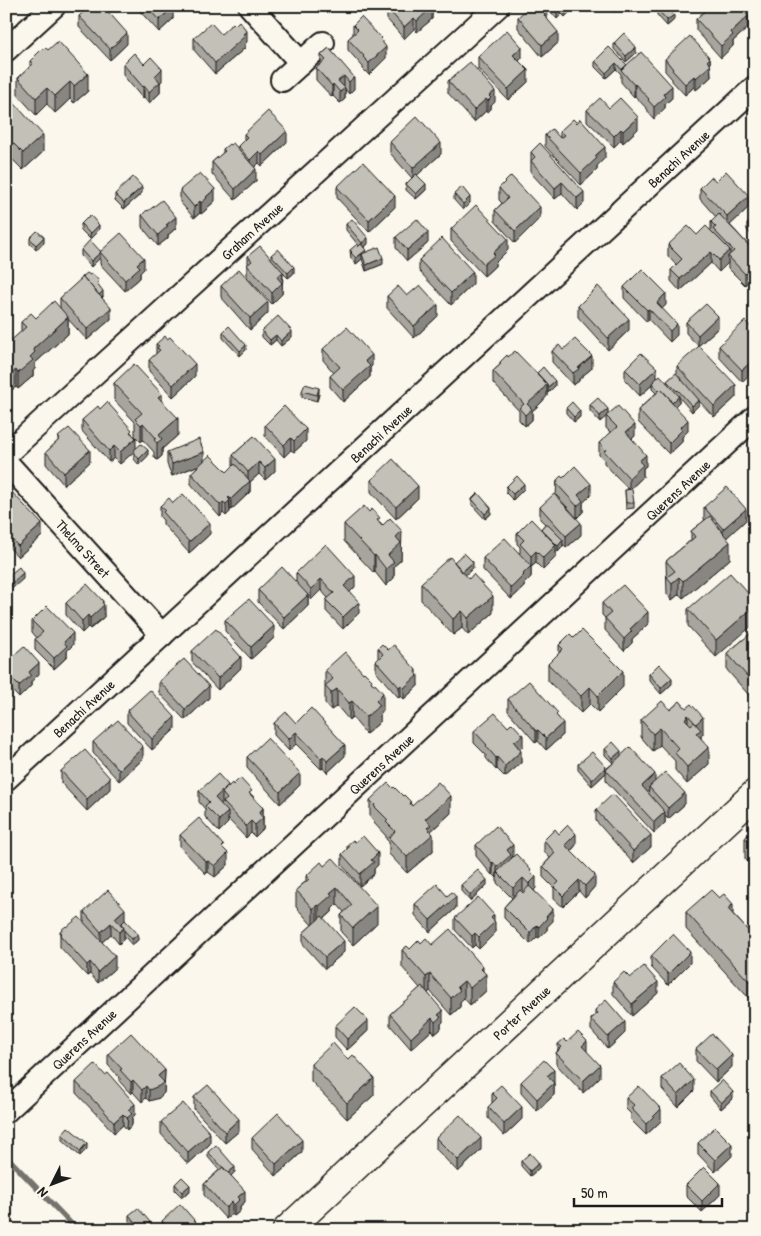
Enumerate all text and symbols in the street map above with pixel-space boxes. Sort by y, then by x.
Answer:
street label: Benachi Avenue [643,124,713,191]
street label: Graham Avenue [216,197,287,264]
street label: Benachi Avenue [346,399,416,466]
street label: Querens Avenue [641,454,714,524]
street label: Thelma Street [52,515,115,582]
street label: Benachi Avenue [48,674,118,741]
street label: Querens Avenue [344,729,418,798]
street label: Porter Avenue [488,980,554,1043]
street label: Querens Avenue [47,1004,120,1073]
north arrow [28,1158,78,1208]
scale bar [574,1176,721,1208]
text: 50 m [581,1182,608,1203]
text: N [32,1184,52,1202]

